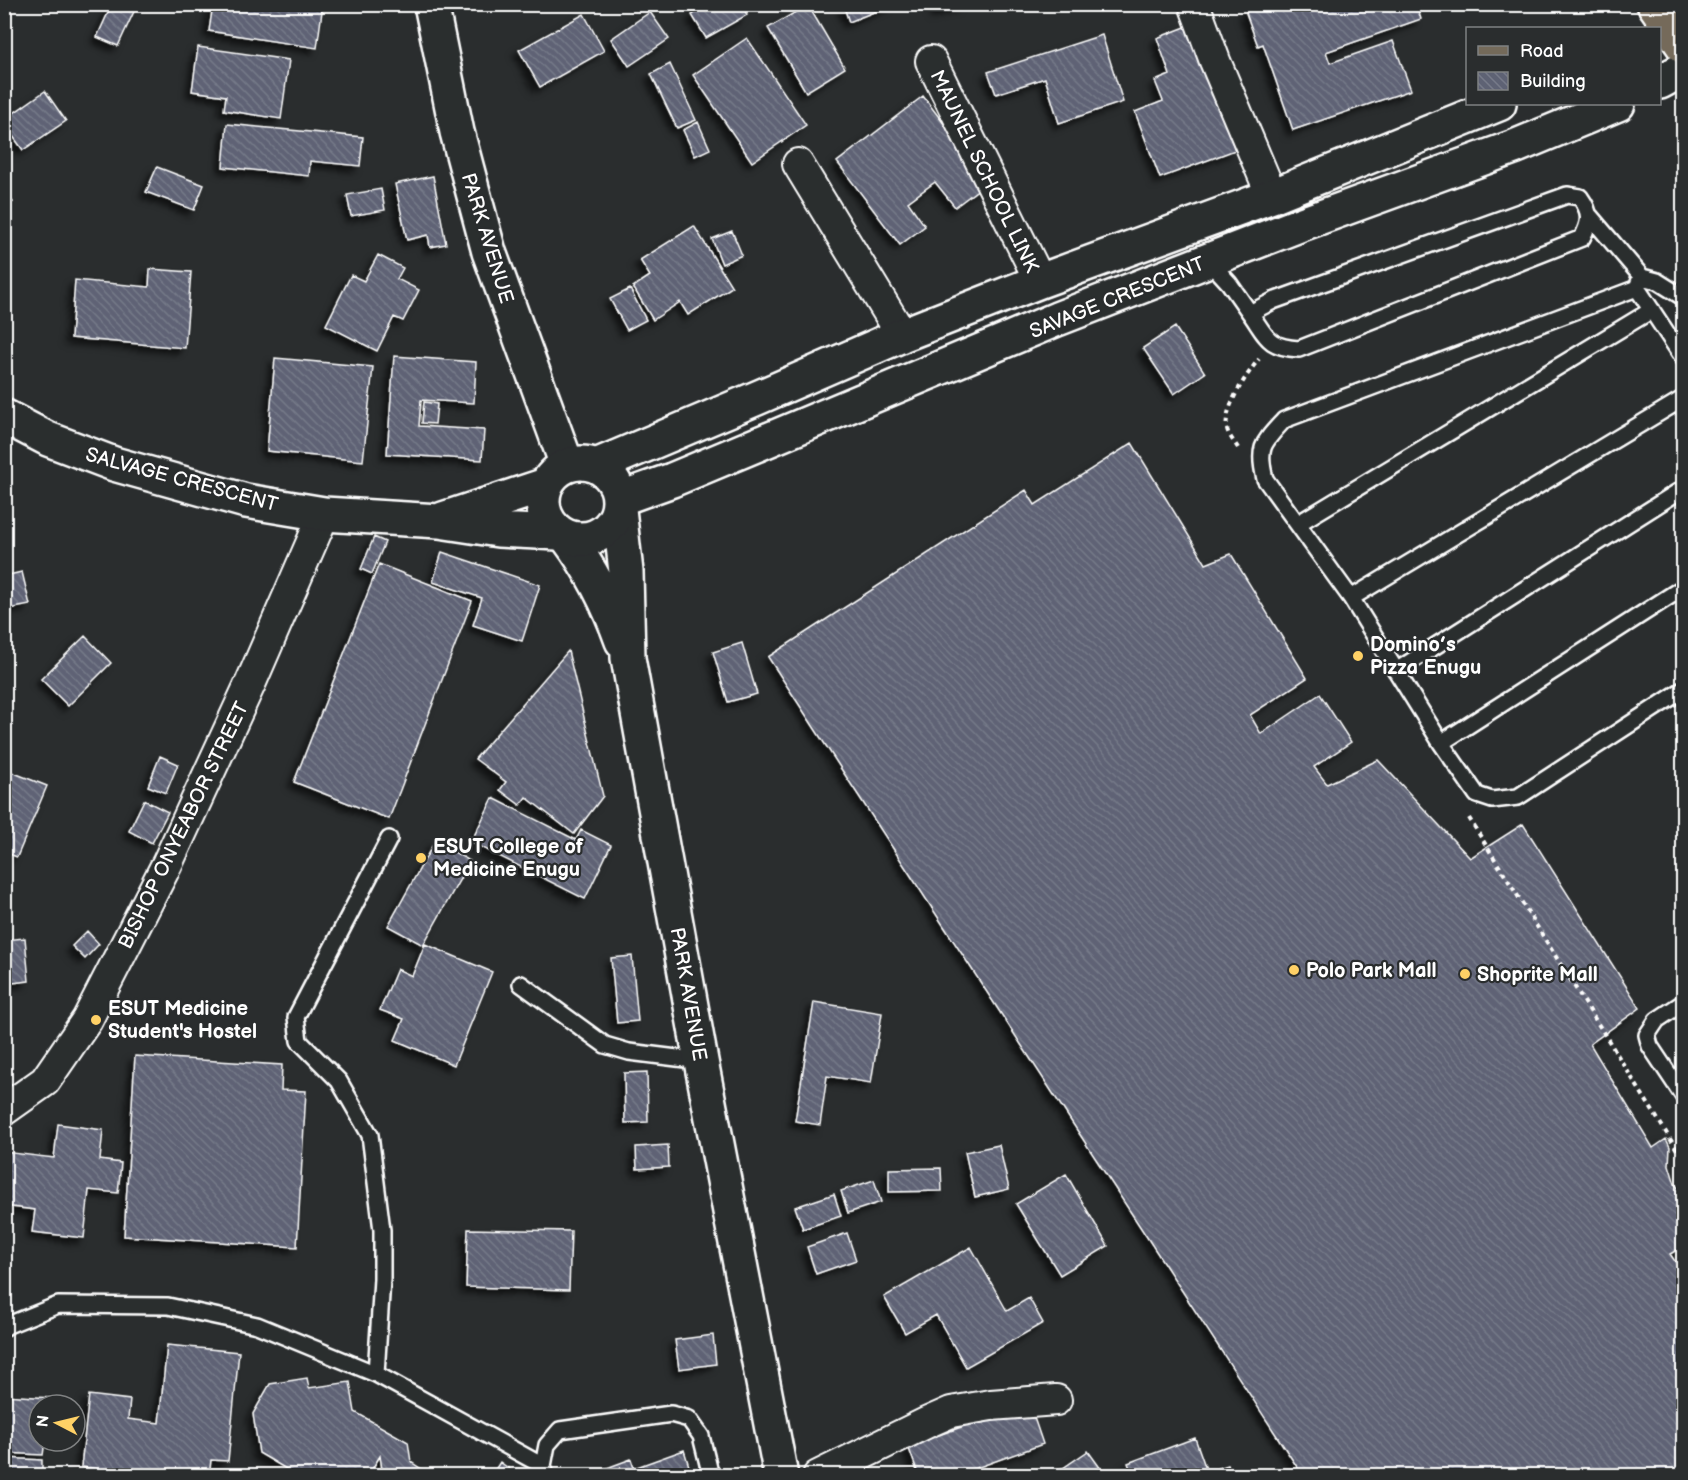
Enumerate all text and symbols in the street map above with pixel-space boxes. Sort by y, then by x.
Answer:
legend [1466,27,1661,105]
text: Road [1520,41,1564,62]
street label: MAUNEL SCHOOL LINK [925,66,1044,277]
text: Building [1520,71,1586,92]
street label: PARK AVENUE [456,170,518,306]
street label: SAVAGE CRESCENT [1026,252,1208,344]
street label: SALVAGE CRESCENT [83,443,281,517]
place label: Domino’s Pizza Enugu [1370,633,1481,680]
marker: Domino’s Pizza Enugu [1351,649,1365,663]
street label: BISHOP ONYEABOR STREET [114,698,254,953]
place label: ESUT College of Medicine Enugu [433,835,584,882]
marker: ESUT College of Medicine Enugu [414,851,428,865]
street label: PARK AVENUE [664,926,712,1063]
place label: Polo Park Mall [1306,959,1437,983]
marker: Polo Park Mall [1287,963,1301,977]
place label: Shoprite Mall [1477,963,1598,987]
marker: Shoprite Mall [1458,967,1472,981]
place label: ESUT Medicine Student's Hostel [108,997,257,1044]
marker: ESUT Medicine Student's Hostel [89,1013,103,1027]
north arrow [27,1393,87,1453]
text: N [33,1414,54,1428]

